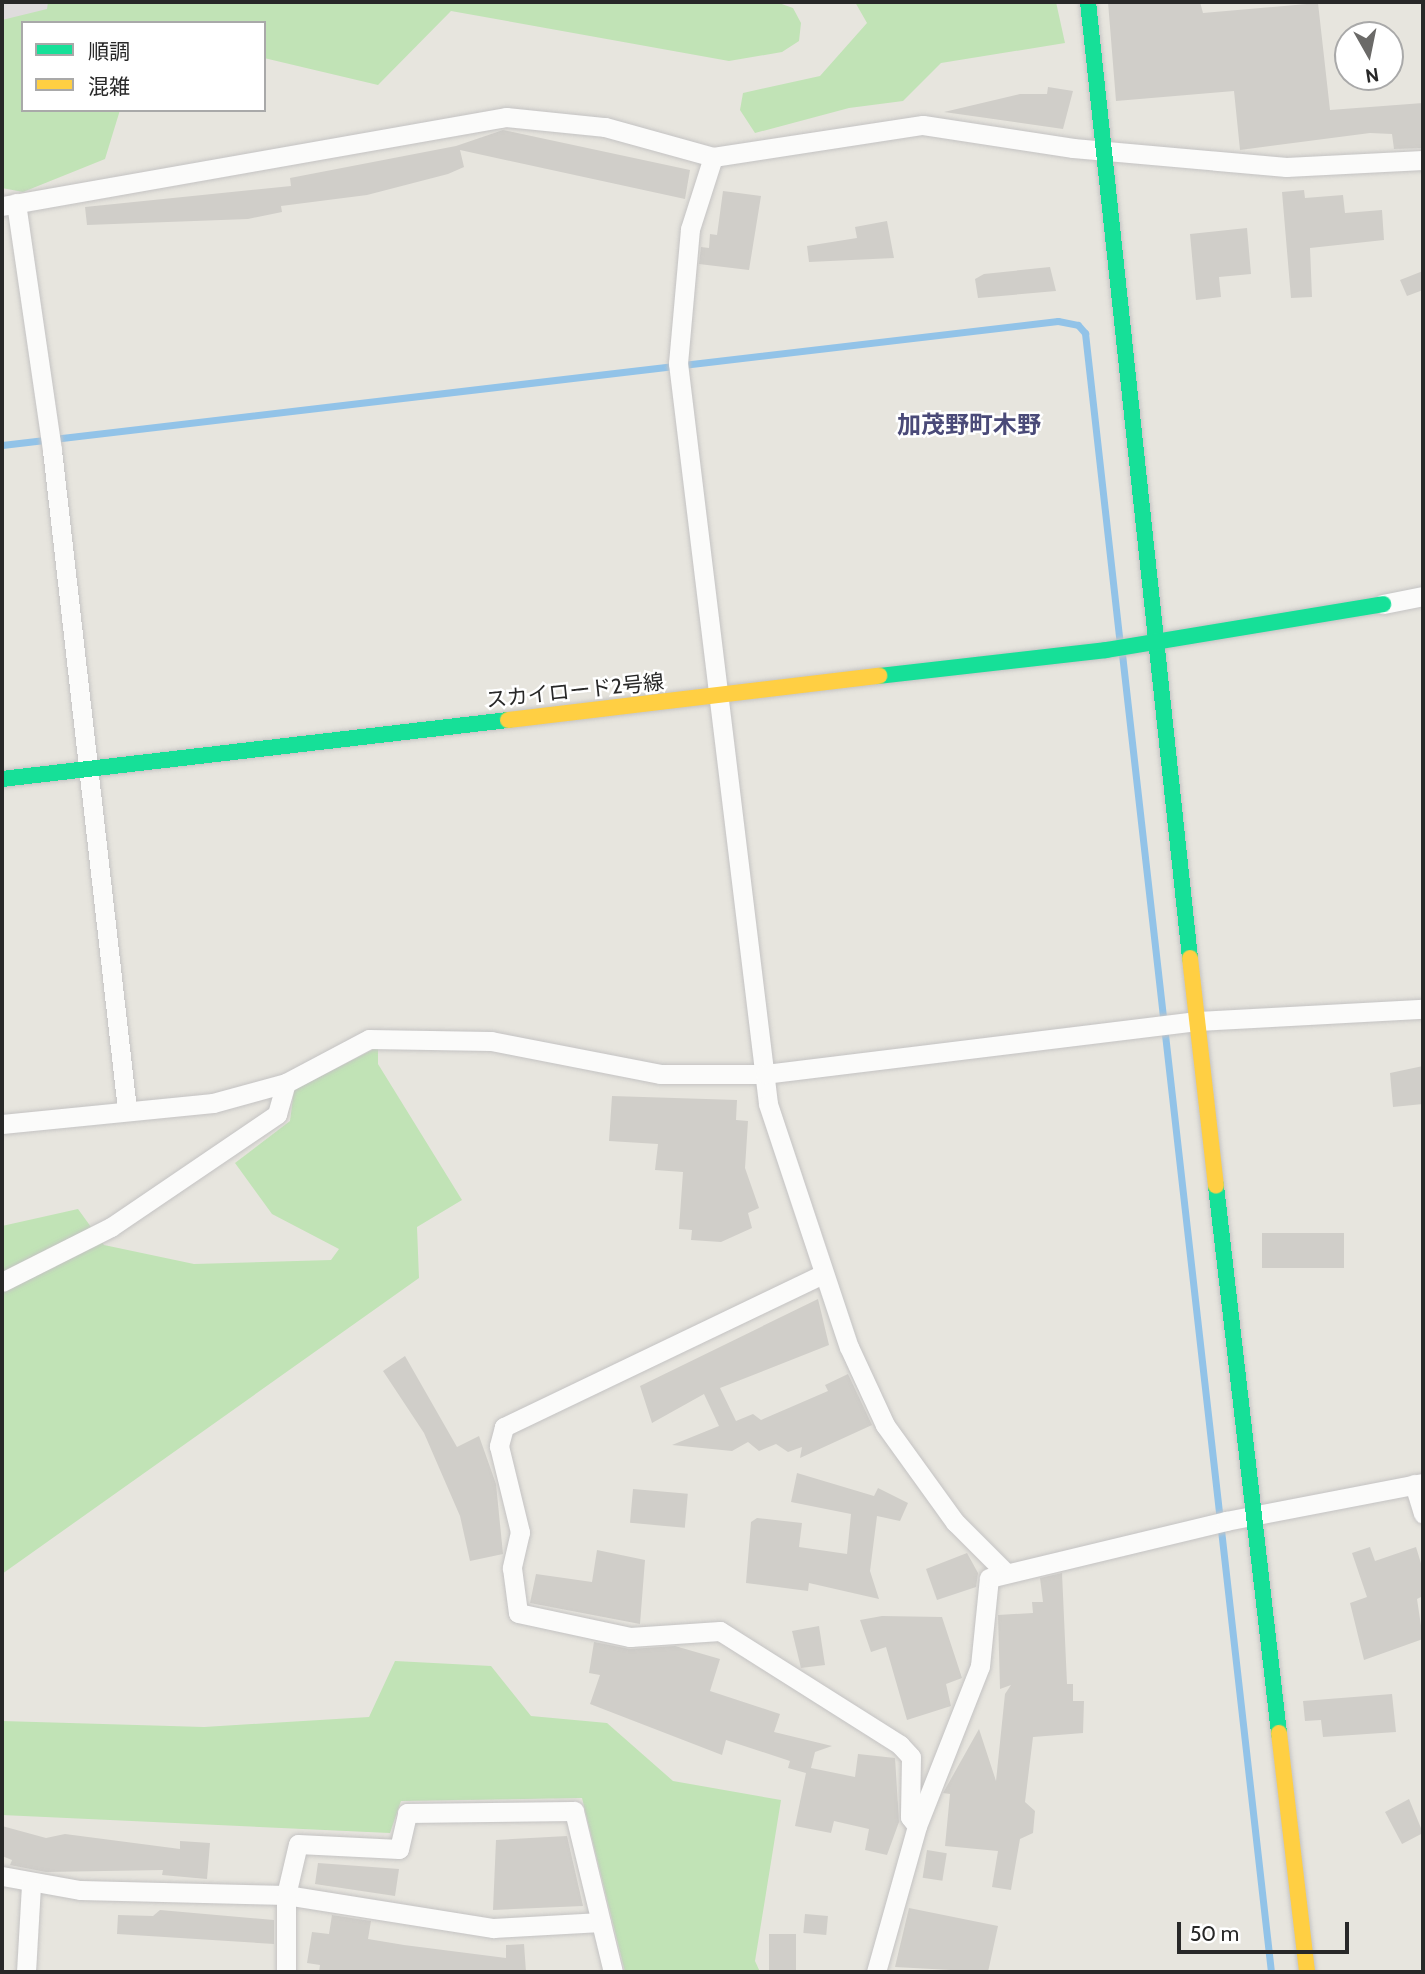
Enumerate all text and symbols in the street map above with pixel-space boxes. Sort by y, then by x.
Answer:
legend [21,21,266,112]
north arrow [1334,21,1404,91]
text: 順調 [88,39,130,64]
text: N [1364,63,1380,88]
text: 混雑 [88,74,130,99]
district label: 加茂野町木野 [897,411,1041,439]
street label: スカイロード2号線 [485,669,665,713]
scale bar [1180,1908,1352,1952]
text: 50 m [1190,1921,1239,1946]

